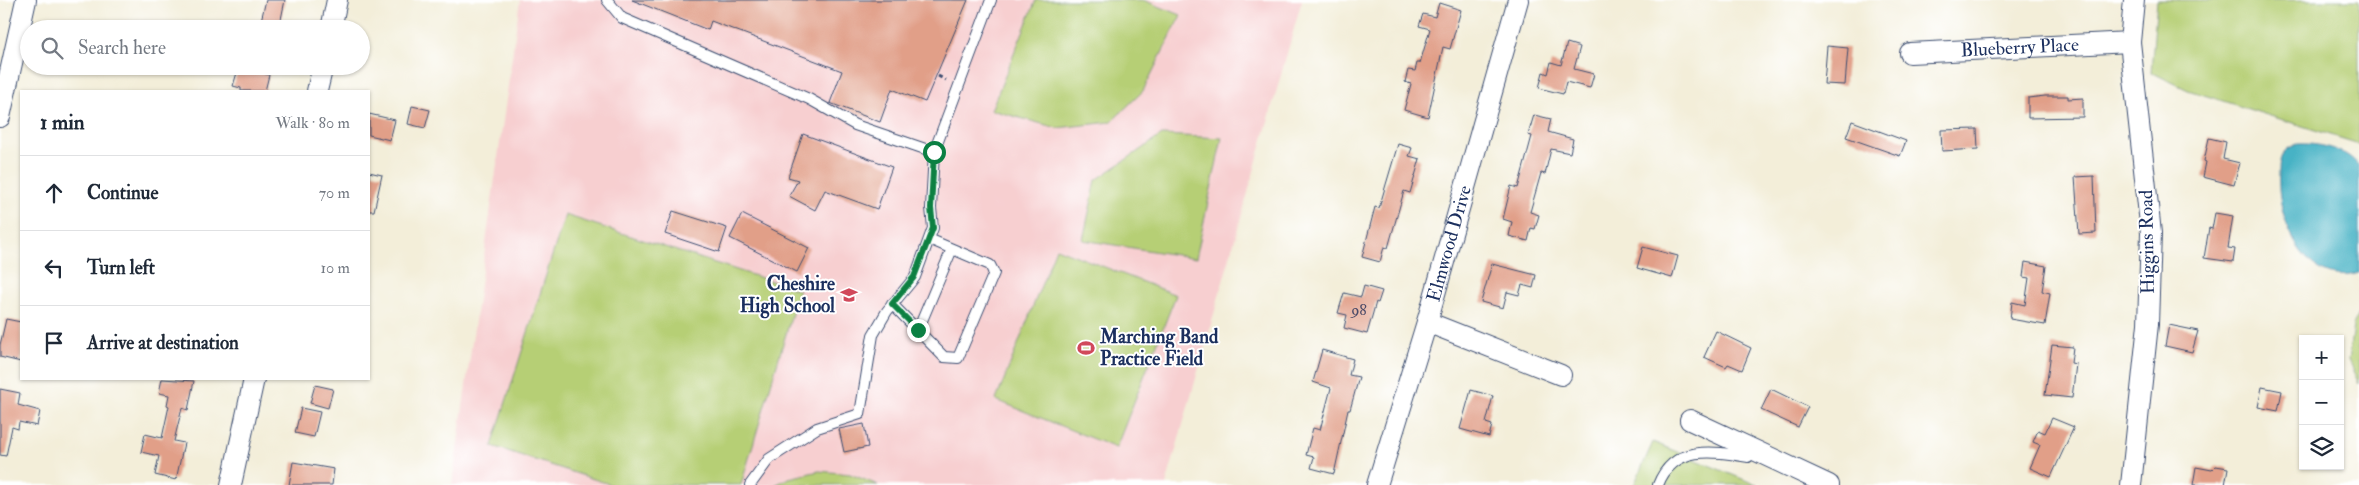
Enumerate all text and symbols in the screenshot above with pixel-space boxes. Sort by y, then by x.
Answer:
search box [20,20,370,75]
street label: Blueberry Place [1960,33,2080,62]
icon: search [38,34,66,62]
text: Search here [78,36,166,60]
text: 1 min [40,109,85,136]
text: Walk · 80 m [275,113,350,133]
route start [923,141,946,164]
icon: ahead [40,179,68,207]
text: Continue [87,181,158,205]
text: 70 m [319,183,350,203]
street label: Elmwood Drive [1421,183,1477,305]
street label: Higgins Road [2134,189,2160,294]
icon: left [40,254,68,282]
text: Turn left [87,256,155,280]
text: 10 m [320,258,350,278]
place label: Cheshire High School [740,272,835,319]
school or university icon: Cheshire High School [839,285,859,305]
house number: 98 [1350,300,1367,320]
route end [907,319,930,342]
place label: Marching Band Practice Field [1099,325,1219,371]
icon: arrive [40,329,68,357]
text: Arrive at destination [87,331,239,355]
map controls [2299,335,2344,470]
button: + [2299,335,2344,380]
sports icon: Marching Band Practice Field [1076,338,1096,358]
button: − [2299,380,2344,425]
button: layers [2299,425,2344,470]

